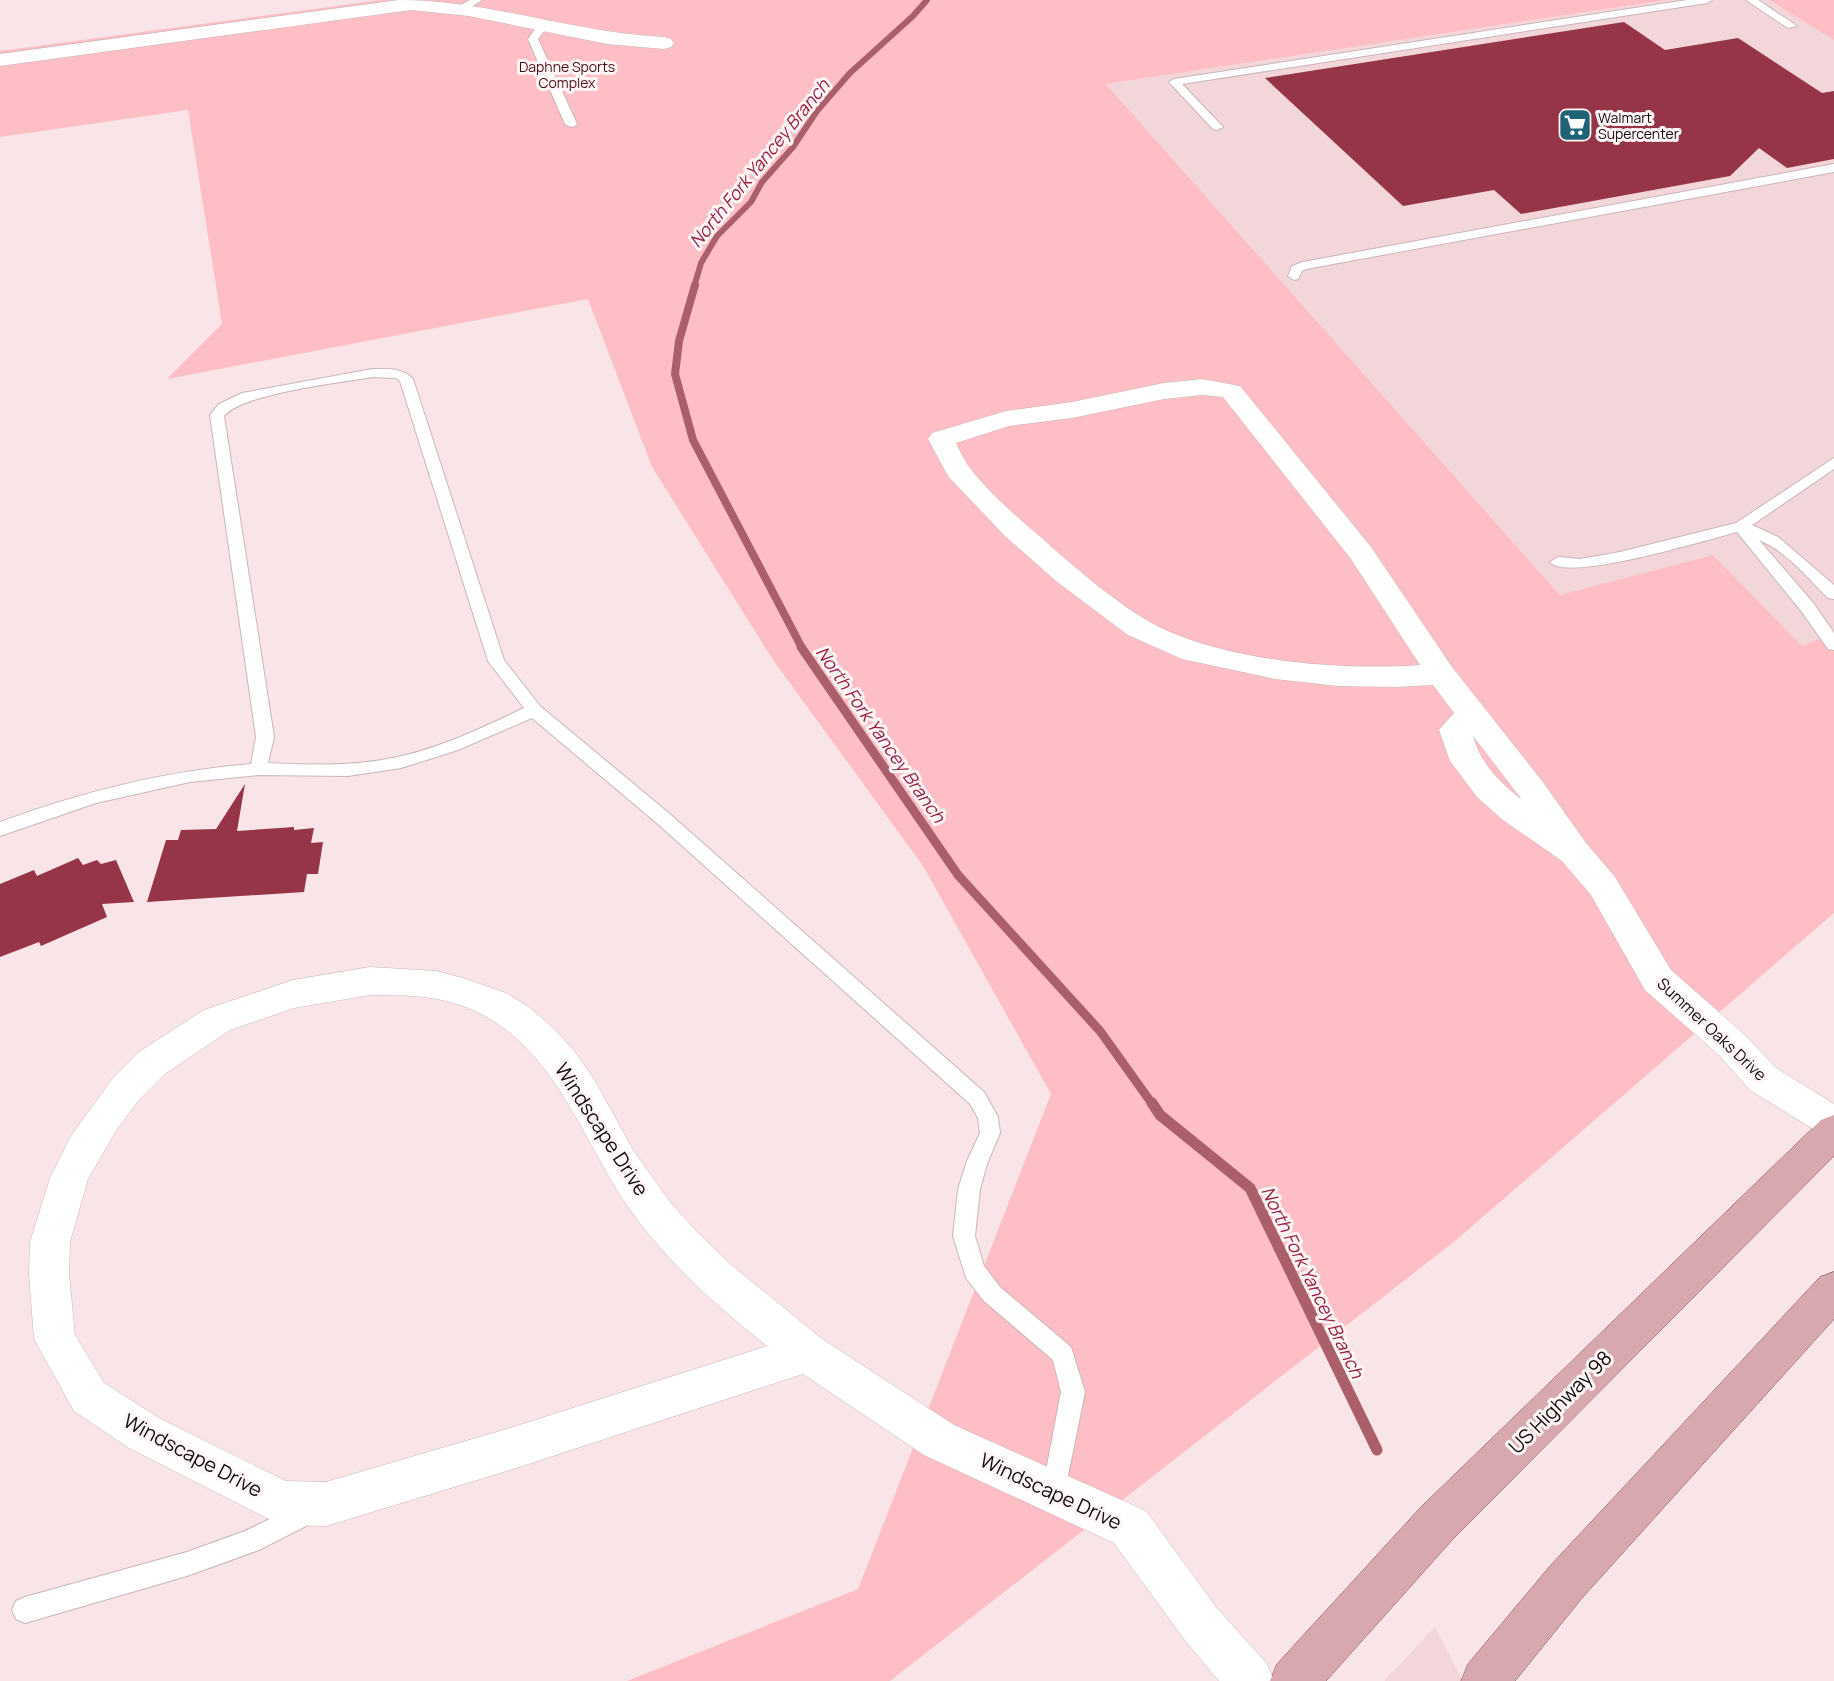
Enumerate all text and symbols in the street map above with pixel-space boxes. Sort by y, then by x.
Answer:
park label: Daphne Sports Complex [519,57,615,92]
water label: North Fork Yancey Branch [684,73,835,252]
supermarket icon: Walmart Supercenter [1557,107,1593,143]
place label: Walmart Supercenter [1598,108,1679,143]
water label: North Fork Yancey Branch [811,641,952,828]
street label: Summer Oaks Drive [1653,973,1771,1085]
street label: Windscape Drive [549,1057,655,1201]
water label: North Fork Yancey Branch [1256,1182,1370,1383]
street label: US Highway 98 [1502,1344,1618,1460]
street label: Windscape Drive [119,1407,267,1503]
street label: Windscape Drive [976,1446,1126,1536]

